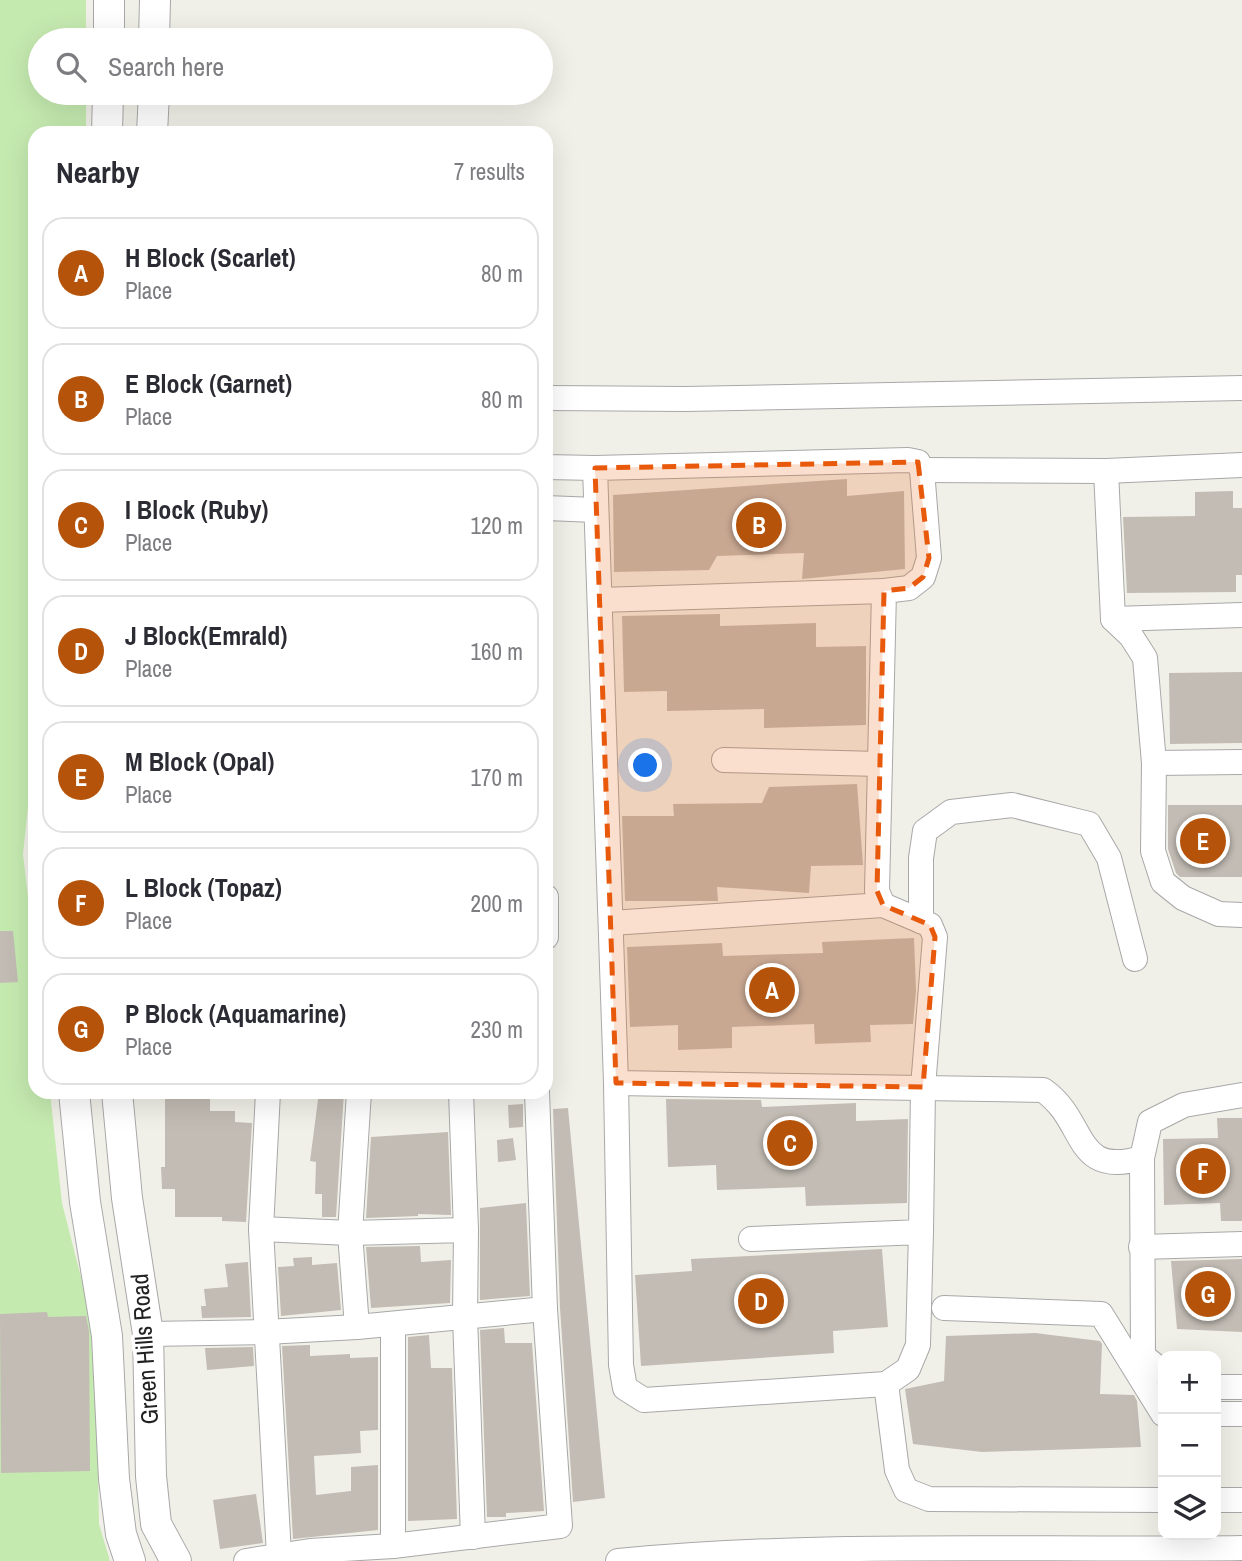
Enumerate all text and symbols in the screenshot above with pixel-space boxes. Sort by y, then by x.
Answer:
search box [28,28,553,105]
icon: search [52,48,90,86]
text: Search here [108,49,224,84]
text: Nearby [56,152,139,192]
text: 7 results [454,156,525,187]
text: H Block (Scarlet) [125,240,296,275]
text: A [74,258,88,289]
text: 80 m [481,258,523,289]
text: Place [125,275,172,306]
text: E Block (Garnet) [125,366,292,401]
text: B [74,384,88,415]
text: 80 m [481,384,523,415]
text: Place [125,401,172,432]
text: I Block (Ruby) [125,492,268,527]
pin: B [736,499,782,551]
text: C [74,510,88,541]
text: 120 m [471,510,523,541]
text: Place [125,527,172,558]
text: J Block(Emrald) [125,618,287,653]
text: D [74,636,88,667]
text: 160 m [471,636,523,667]
text: Place [125,653,172,684]
text: M Block (Opal) [125,744,274,779]
your location [628,748,662,782]
text: E [75,762,87,793]
text: 170 m [471,762,523,793]
text: Place [125,779,172,810]
pin: E [1180,815,1226,867]
text: L Block (Topaz) [125,870,282,905]
text: F [75,888,87,919]
text: 200 m [471,888,523,919]
text: Place [125,905,172,936]
pin: A [749,964,795,1016]
text: P Block (Aquamarine) [125,996,346,1031]
text: G [74,1014,88,1045]
text: 230 m [471,1014,523,1045]
text: Place [125,1031,172,1062]
pin: C [767,1117,813,1169]
pin: F [1180,1145,1226,1197]
pin: G [1185,1268,1231,1320]
street label: Green Hills Road [123,1273,165,1425]
pin: D [738,1275,784,1327]
map controls [1158,1351,1221,1540]
button: + [1158,1351,1221,1414]
button: − [1158,1414,1221,1477]
button: layers [1158,1477,1221,1540]

